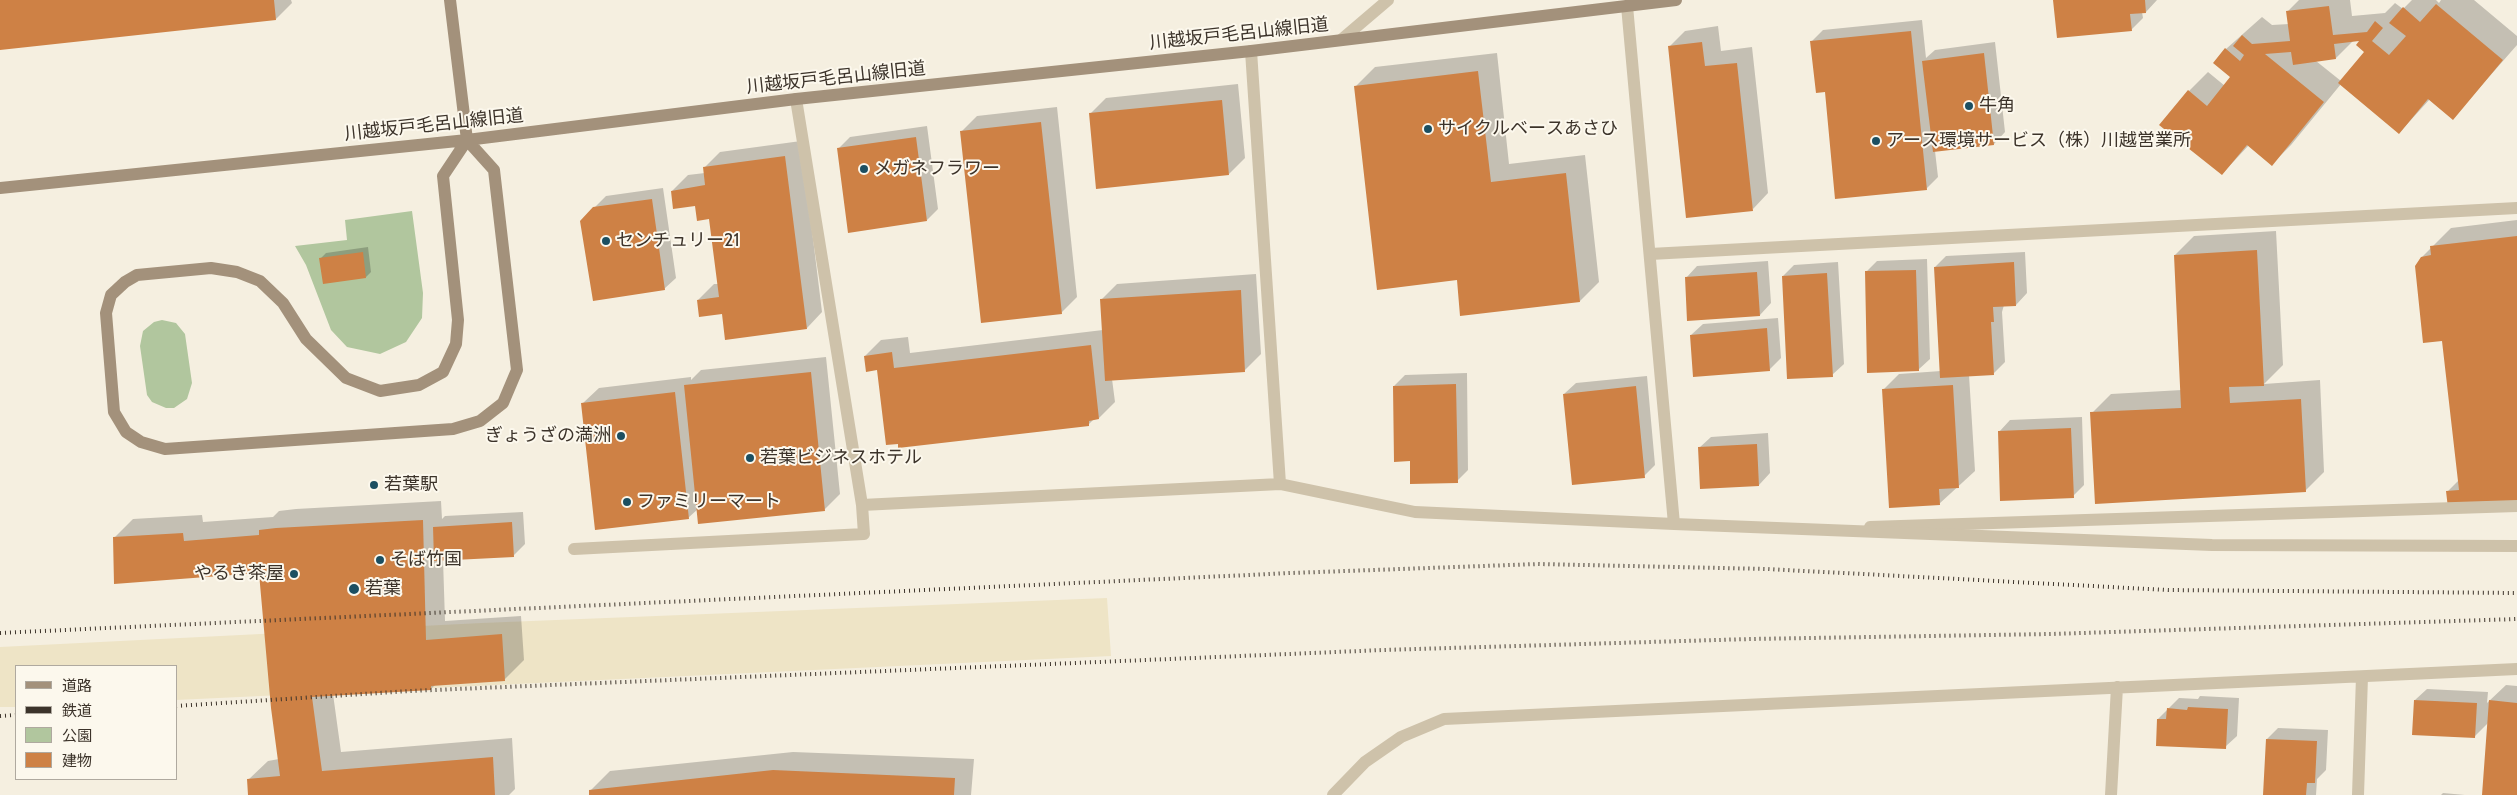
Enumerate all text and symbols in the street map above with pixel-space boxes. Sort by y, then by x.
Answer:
street label: 川越坂戸毛呂山線旧道 [1148,14,1330,54]
street label: 川越坂戸毛呂山線旧道 [745,58,927,98]
place label: 牛角 [1979,95,2015,117]
marker: 牛角 [1963,100,1975,112]
street label: 川越坂戸毛呂山線旧道 [343,105,525,145]
place label: サイクルベースあさひ [1438,118,1618,140]
marker: サイクルベースあさひ [1422,123,1434,135]
place label: アース環境サービス（株）川越営業所 [1886,130,2191,152]
marker: アース環境サービス（株）川越営業所 [1870,135,1882,147]
place label: メガネフラワー [874,158,1000,180]
marker: メガネフラワー [858,163,870,175]
place label: センチュリー21 [616,230,739,252]
marker: センチュリー21 [600,235,612,247]
place label: ぎょうざの満洲 [485,425,611,447]
marker: ぎょうざの満洲 [615,430,627,442]
place label: 若葉ビジネスホテル [760,447,922,469]
marker: 若葉ビジネスホテル [744,452,756,464]
place label: 若葉駅 [384,474,438,496]
marker: 若葉駅 [368,479,380,491]
place label: ファミリーマート [637,491,781,513]
marker: ファミリーマート [621,496,633,508]
place label: そば竹国 [390,549,462,571]
marker: そば竹国 [374,554,386,566]
place label: やるき茶屋 [194,563,284,585]
marker: やるき茶屋 [288,568,300,580]
place label: 若葉 [365,578,401,600]
marker: 若葉 [347,582,361,596]
legend [15,665,178,780]
text: 道路 [62,677,92,695]
text: 鉄道 [62,702,92,720]
text: 公園 [62,727,92,745]
text: 建物 [62,752,92,770]

